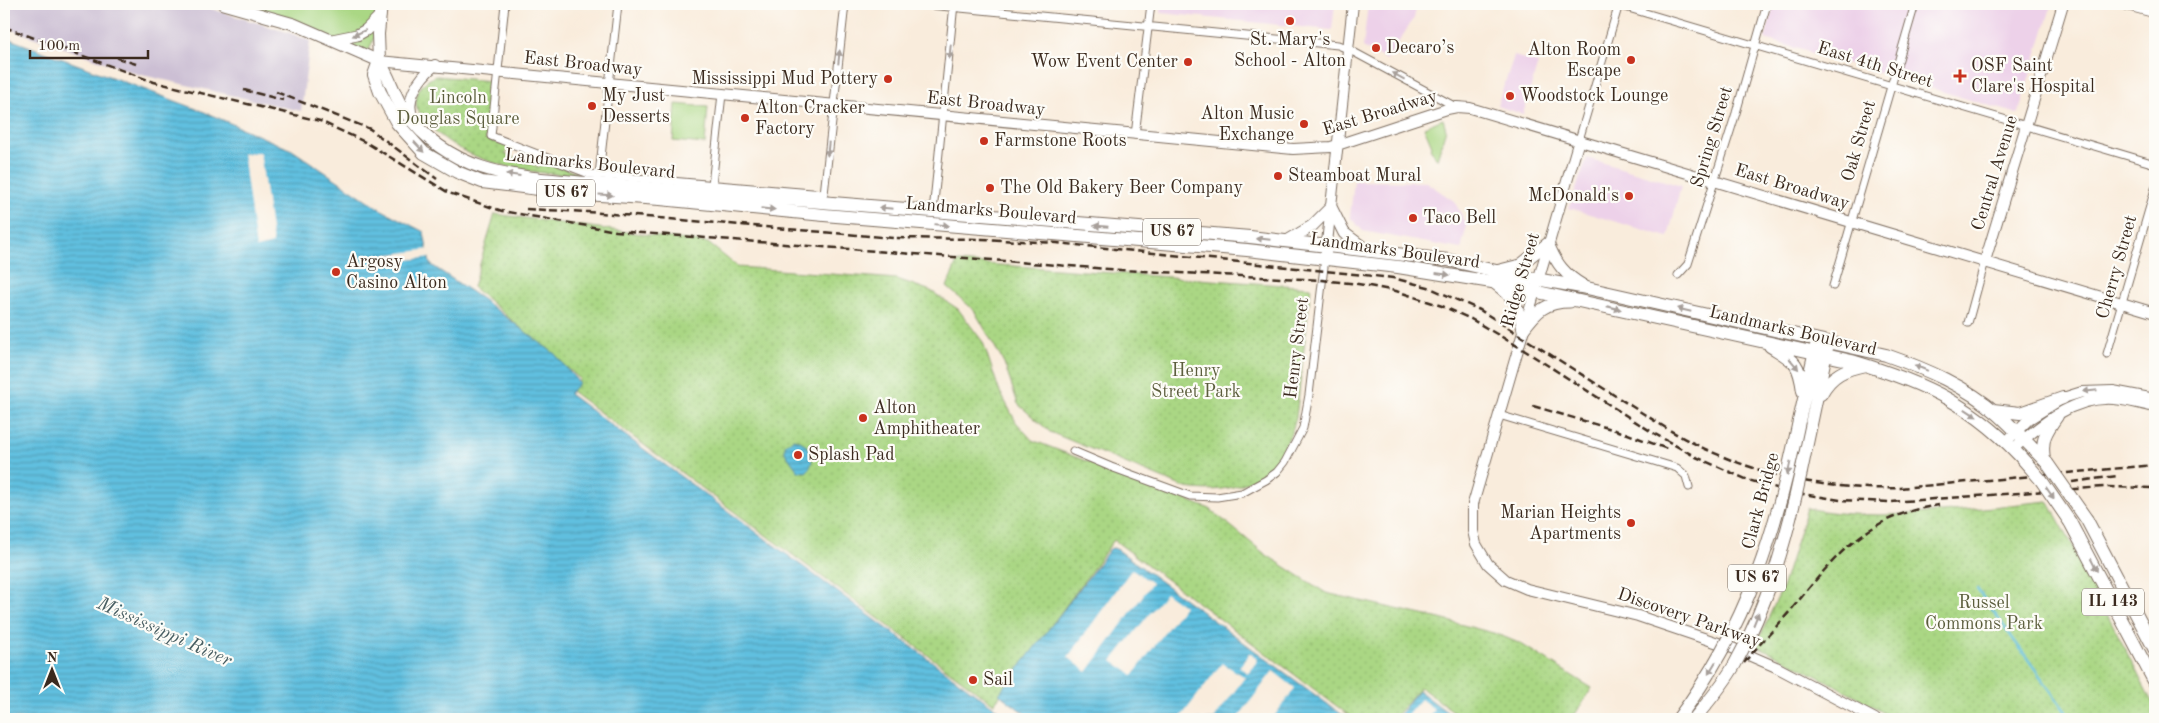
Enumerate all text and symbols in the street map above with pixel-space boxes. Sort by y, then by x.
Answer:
marker: St. Mary's School - Alton [1284,15,1296,27]
scale bar [30,28,148,60]
one-way arrow [352,29,366,37]
place label: St. Mary's School - Alton [1234,31,1346,70]
text: 100 m [38,39,80,54]
place label: Decaro’s [1386,39,1454,57]
street label: East 4th Street [1815,39,1935,91]
place label: Alton Room Escape [1527,41,1621,80]
marker: Decaro’s [1370,42,1382,54]
one-way arrow [945,45,953,61]
street label: East Broadway [523,49,644,79]
one-way arrow [835,49,843,65]
place label: Wow Event Center [1030,53,1179,71]
marker: Alton Room Escape [1625,54,1637,66]
marker: Wow Event Center [1182,56,1194,68]
place label: OSF Saint Clare's Hospital [1971,57,2095,96]
marker: OSF Saint Clare's Hospital [1953,69,1967,83]
place label: Mississippi Mud Pottery [691,70,878,88]
one-way arrow [1391,72,1405,80]
marker: Mississippi Mud Pottery [882,73,894,85]
street label: Spring Street [1688,84,1736,190]
place label: My Just Desserts [602,87,670,126]
street label: East Broadway [1320,87,1440,139]
place label: Woodstock Lounge [1520,87,1668,105]
park label: Lincoln Douglas Square [396,89,520,128]
street label: East Broadway [926,89,1047,119]
marker: Woodstock Lounge [1504,90,1516,102]
street label: Oak Street [1839,98,1879,184]
place label: Alton Cracker Factory [755,99,865,138]
marker: My Just Desserts [586,100,598,112]
place label: Alton Music Exchange [1200,105,1294,144]
marker: Alton Cracker Factory [739,112,751,124]
street label: Central Avenue [1969,113,2021,233]
marker: Alton Music Exchange [1298,118,1310,130]
place label: Farmstone Roots [994,132,1127,150]
marker: Farmstone Roots [978,135,990,147]
one-way arrow [413,140,425,152]
one-way arrow [824,142,832,158]
street label: Landmarks Boulevard [504,146,676,182]
street label: East Broadway [1732,161,1852,213]
place label: Steamboat Mural [1288,167,1421,185]
marker: Steamboat Mural [1272,170,1284,182]
one-way arrow [505,171,521,179]
place label: The Old Bakery Beer Company [1000,179,1243,197]
road number: US 67 [537,180,595,207]
marker: The Old Bakery Beer Company [984,182,996,194]
place label: McDonald's [1528,187,1619,205]
marker: McDonald's [1623,190,1635,202]
one-way arrow [598,192,614,200]
street label: Landmarks Boulevard [905,195,1077,227]
one-way arrow [878,204,894,212]
one-way arrow [760,205,776,213]
place label: Taco Bell [1423,209,1496,227]
marker: Taco Bell [1407,212,1419,224]
street label: Cherry Street [2094,213,2140,321]
road number: US 67 [1143,218,1201,246]
one-way arrow [935,221,951,229]
one-way arrow [1092,222,1108,230]
street label: Landmarks Boulevard [1309,230,1481,272]
street label: Ridge Street [1499,230,1543,330]
one-way arrow [1254,234,1270,242]
place label: Argosy Casino Alton [346,253,447,292]
marker: Argosy Casino Alton [330,266,342,278]
one-way arrow [1435,270,1451,278]
street label: Henry Street [1282,296,1312,400]
street label: Landmarks Boulevard [1707,303,1879,359]
one-way arrow [1607,304,1622,312]
one-way arrow [1677,306,1692,314]
one-way arrow [1789,358,1800,371]
park label: Henry Street Park [1151,362,1241,401]
one-way arrow [1914,363,1928,371]
one-way arrow [2082,387,2098,395]
place label: Alton Amphitheater [873,399,981,438]
one-way arrow [1964,408,1977,418]
marker: Alton Amphitheater [857,412,869,424]
place label: Splash Pad [808,446,895,464]
marker: Splash Pad [792,449,804,461]
street label: Clark Bridge [1739,451,1783,551]
one-way arrow [1785,461,1793,476]
one-way arrow [2045,486,2055,500]
place label: Marian Heights Apartments [1500,504,1621,543]
marker: Marian Heights Apartments [1625,517,1637,529]
one-way arrow [2090,557,2098,572]
road number: US 67 [1728,564,1786,592]
street label: Discovery Parkway [1615,585,1763,651]
road number: IL 143 [2082,588,2144,616]
water label: Mississippi River [93,594,235,672]
park label: Russel Commons Park [1925,594,2043,633]
one-way arrow [1752,612,1760,626]
north arrow [28,646,78,696]
text: N [47,651,58,665]
one-way arrow [1707,661,1716,674]
place label: Sail [983,671,1013,689]
marker: Sail [967,674,979,686]

